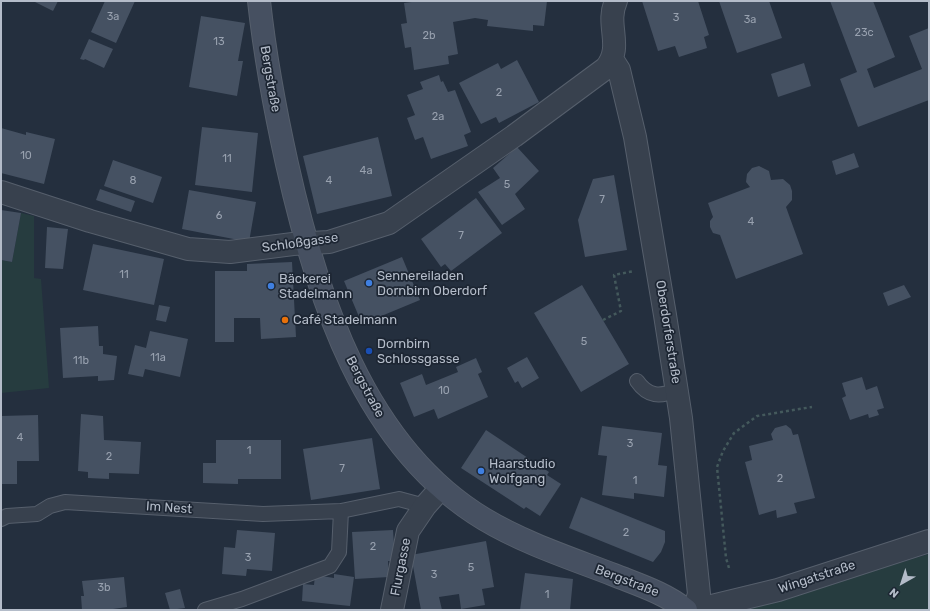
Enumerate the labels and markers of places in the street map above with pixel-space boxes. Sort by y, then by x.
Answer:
place label: Sennereiladen Dornbirn Oberdorf [377,268,487,299]
place label: Bäckerei Stadelmann [279,271,352,302]
marker: Sennereiladen Dornbirn Oberdorf [364,278,374,288]
marker: Bäckerei Stadelmann [266,281,276,291]
place label: Café Stadelmann [293,312,397,328]
marker: Café Stadelmann [280,315,290,325]
place label: Dornbirn Schlossgasse [377,336,460,367]
marker: Dornbirn Schlossgasse [364,346,374,356]
place label: Haarstudio Wolfgang [489,456,555,487]
marker: Haarstudio Wolfgang [476,466,486,476]

